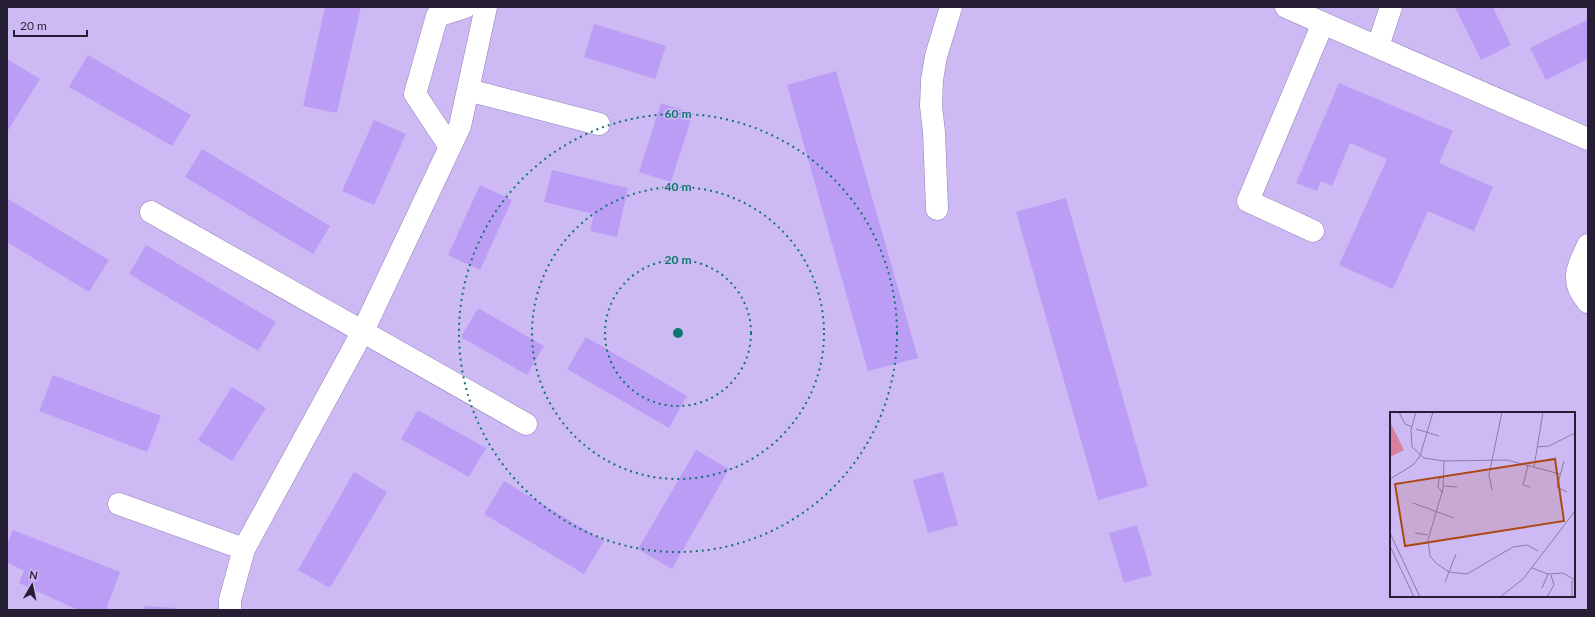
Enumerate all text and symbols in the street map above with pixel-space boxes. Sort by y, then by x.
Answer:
scale bar [14,12,87,38]
text: 20 m [20,18,47,33]
text: 60 m [665,106,691,121]
text: 40 m [665,179,691,194]
text: 20 m [665,252,691,267]
centre of rings [671,326,685,340]
inset map [1390,412,1575,597]
north arrow [12,565,52,605]
text: N [28,568,39,582]

